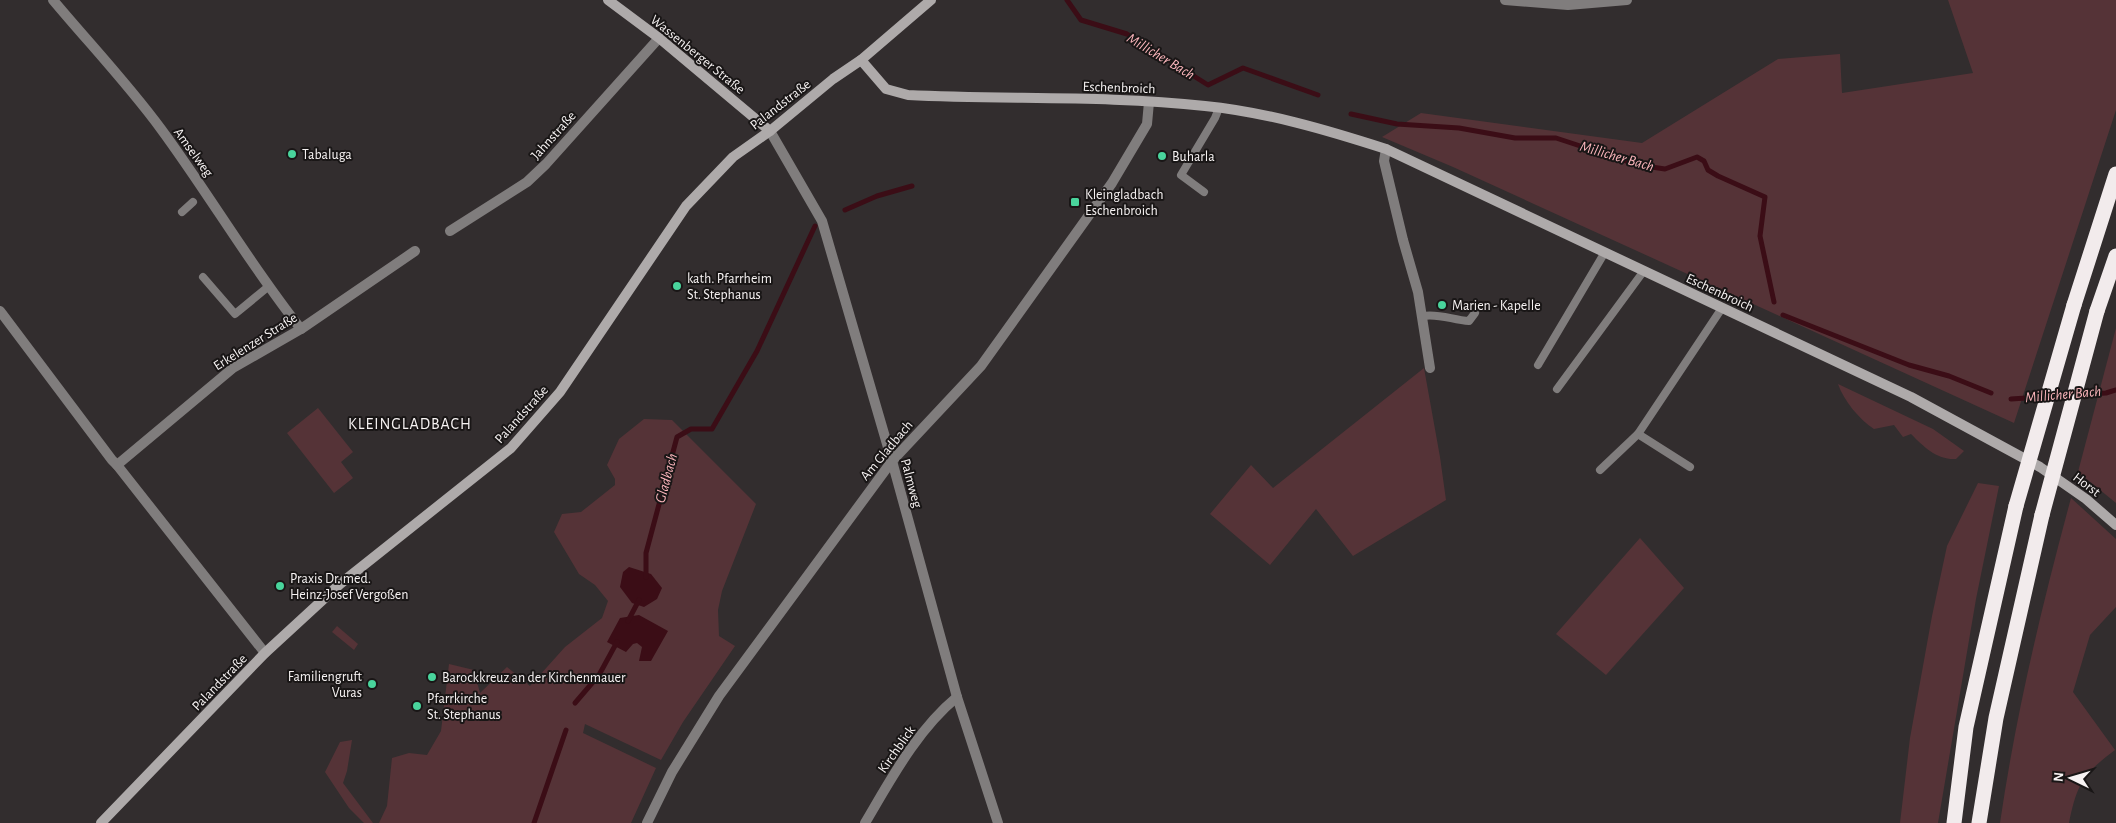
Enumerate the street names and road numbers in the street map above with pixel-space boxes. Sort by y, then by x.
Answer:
street label: Wassenberger Straße [648,13,747,97]
street label: Palandstraße [748,77,813,133]
street label: Eschenbroich [1082,80,1156,96]
street label: Jahnstraße [529,109,579,163]
street label: Amselweg [171,126,216,180]
street label: Eschenbroich [1684,271,1756,315]
street label: Erkelenzer Straße [211,311,300,373]
street label: Palandstraße [492,383,551,446]
street label: Am Gladbach [858,418,916,483]
street label: Palmweg [898,457,924,509]
street label: Horst [2070,470,2103,500]
street label: Palandstraße [190,652,250,714]
street label: Kirchblick [876,723,918,776]

